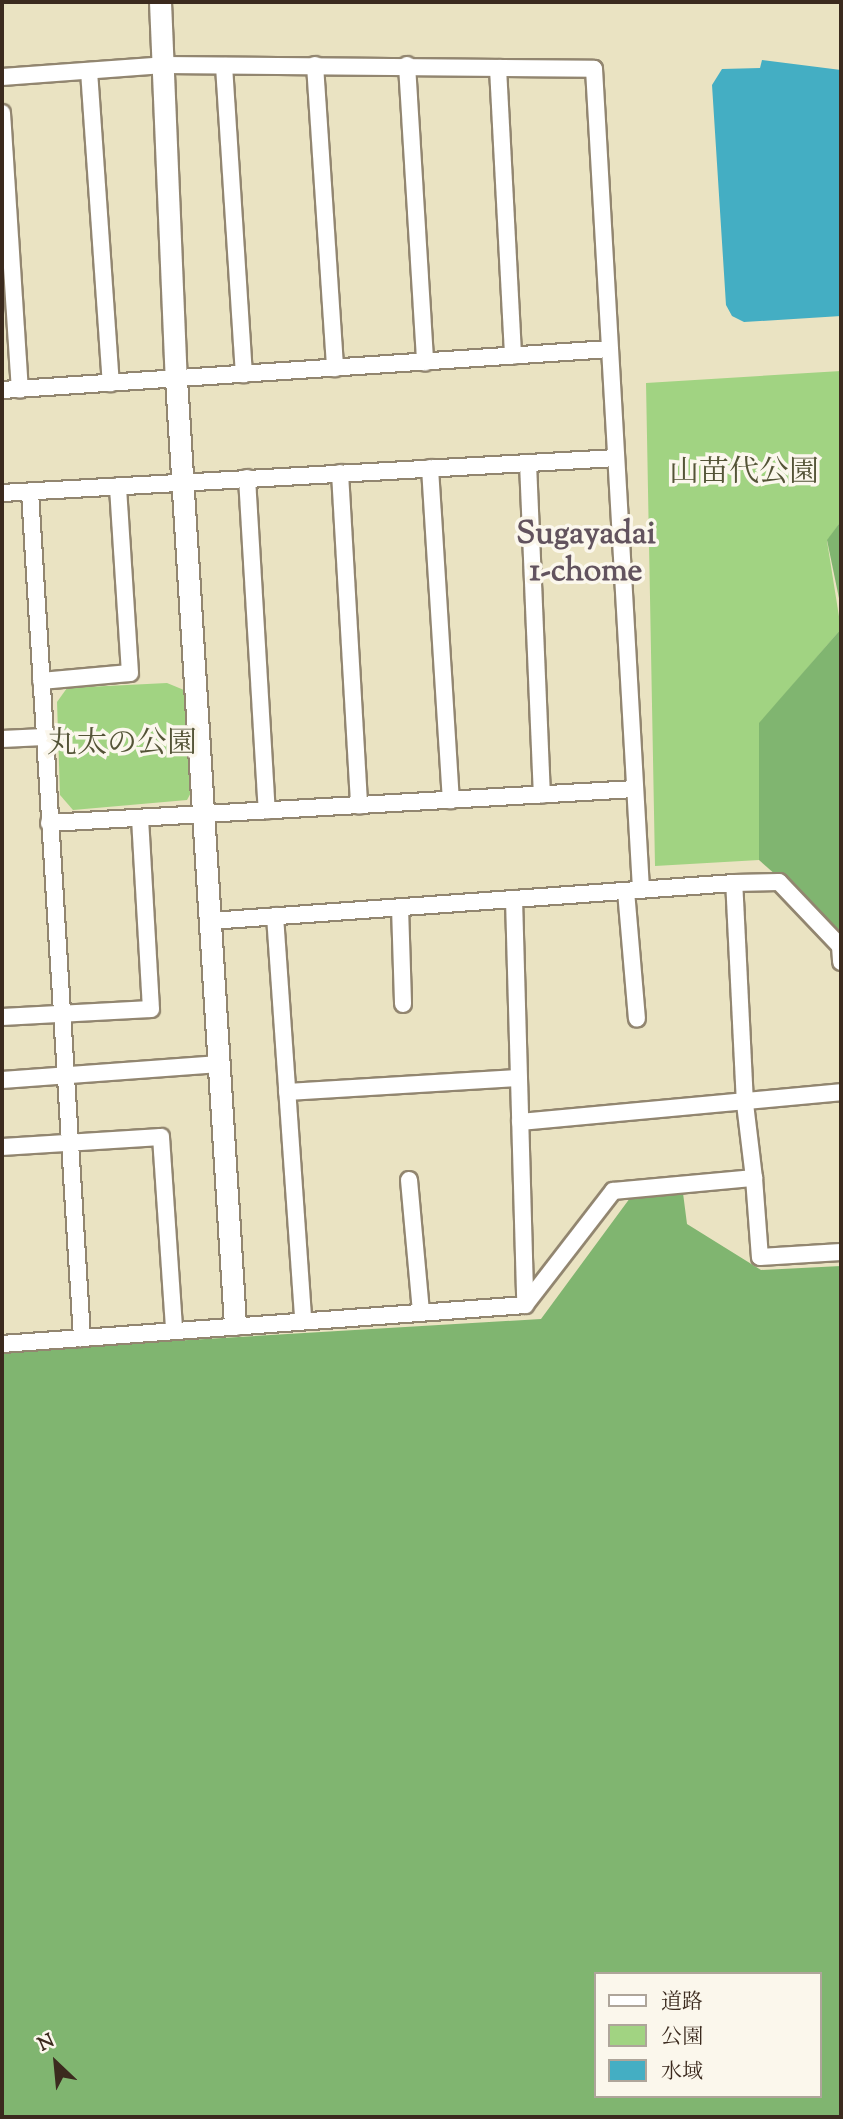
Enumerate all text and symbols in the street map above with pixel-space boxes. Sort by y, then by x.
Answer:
park label: 山苗代公園 [669,456,819,492]
district label: Sugayadai 1-chome [516,517,656,592]
park label: 丸太の公園 [47,727,197,763]
legend [594,1972,822,2098]
text: 道路 [661,1988,703,2018]
text: 公園 [661,2023,703,2053]
north arrow [21,2028,91,2098]
text: N [34,2028,59,2059]
text: 水域 [661,2058,703,2088]

